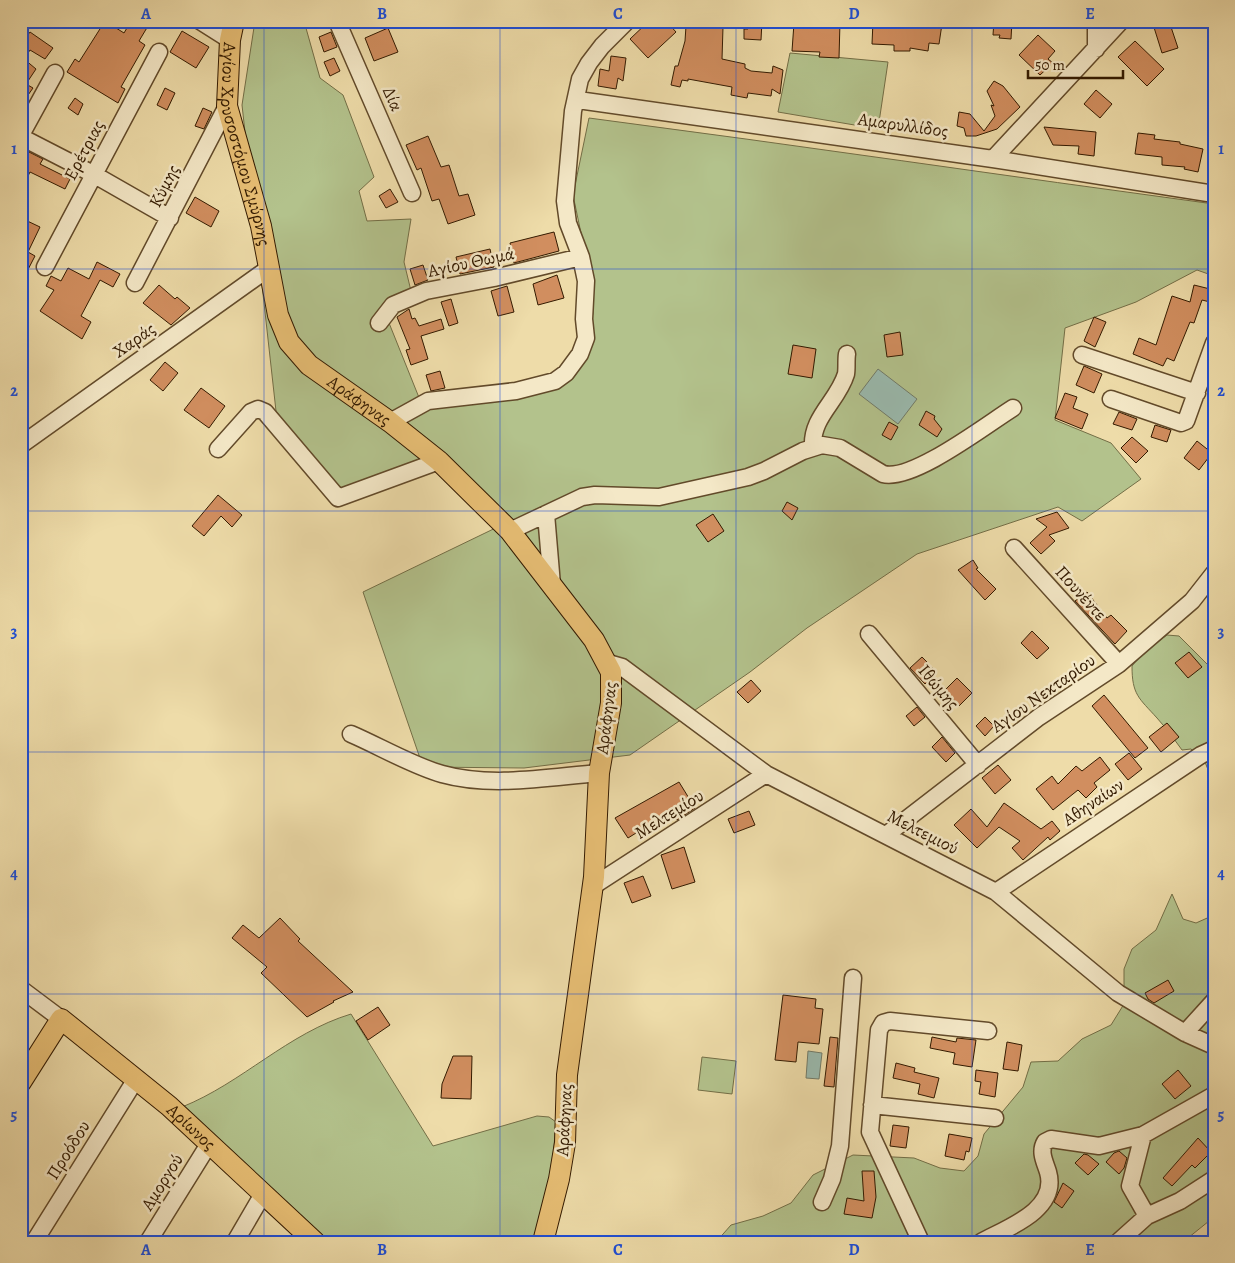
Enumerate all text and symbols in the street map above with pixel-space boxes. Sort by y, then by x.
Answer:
text: A [140,3,152,25]
text: B [377,3,387,25]
text: C [613,3,623,25]
text: D [848,3,860,25]
text: E [1085,3,1095,25]
street label: Αγίου Χρυσοστόμου Σμύρνης [215,41,277,248]
scale bar [1028,48,1122,80]
text: 50 m [1035,55,1065,75]
street label: Δία [377,83,409,115]
street label: Αμαρυλλίδος [855,107,950,143]
street label: Ερέτριας [58,116,110,184]
text: 1 [11,138,17,160]
text: 1 [1218,138,1224,160]
street label: Κύμης [143,160,185,212]
street label: Αγίου Θωμά [424,241,517,283]
street label: Χαράς [108,317,160,363]
street label: Αράφηνας [322,369,396,431]
text: 2 [10,380,18,402]
text: 2 [1217,380,1225,402]
street label: Πουνέντε [1050,560,1112,626]
text: 3 [11,621,18,643]
text: 3 [1218,621,1225,643]
street label: Αγίου Νεκταρίου [985,648,1100,738]
street label: Ιθώμης [913,659,965,715]
street label: Αράφηνας [590,680,622,757]
street label: Αθηναίων [1057,773,1128,832]
street label: Μελτεμίου [630,783,708,845]
street label: Μελτεμιού [883,804,963,860]
text: 4 [10,863,18,885]
text: 4 [1217,863,1225,885]
street label: Αράφηνας [550,1083,578,1158]
street label: Αρίωνος [161,1097,221,1156]
text: 5 [11,1104,18,1126]
text: 5 [1218,1104,1225,1126]
street label: Προόδου [40,1116,96,1184]
street label: Αμοργού [135,1149,189,1216]
text: A [140,1239,152,1261]
text: B [377,1239,387,1261]
text: C [613,1239,623,1261]
text: D [848,1239,860,1261]
text: E [1085,1239,1095,1261]

